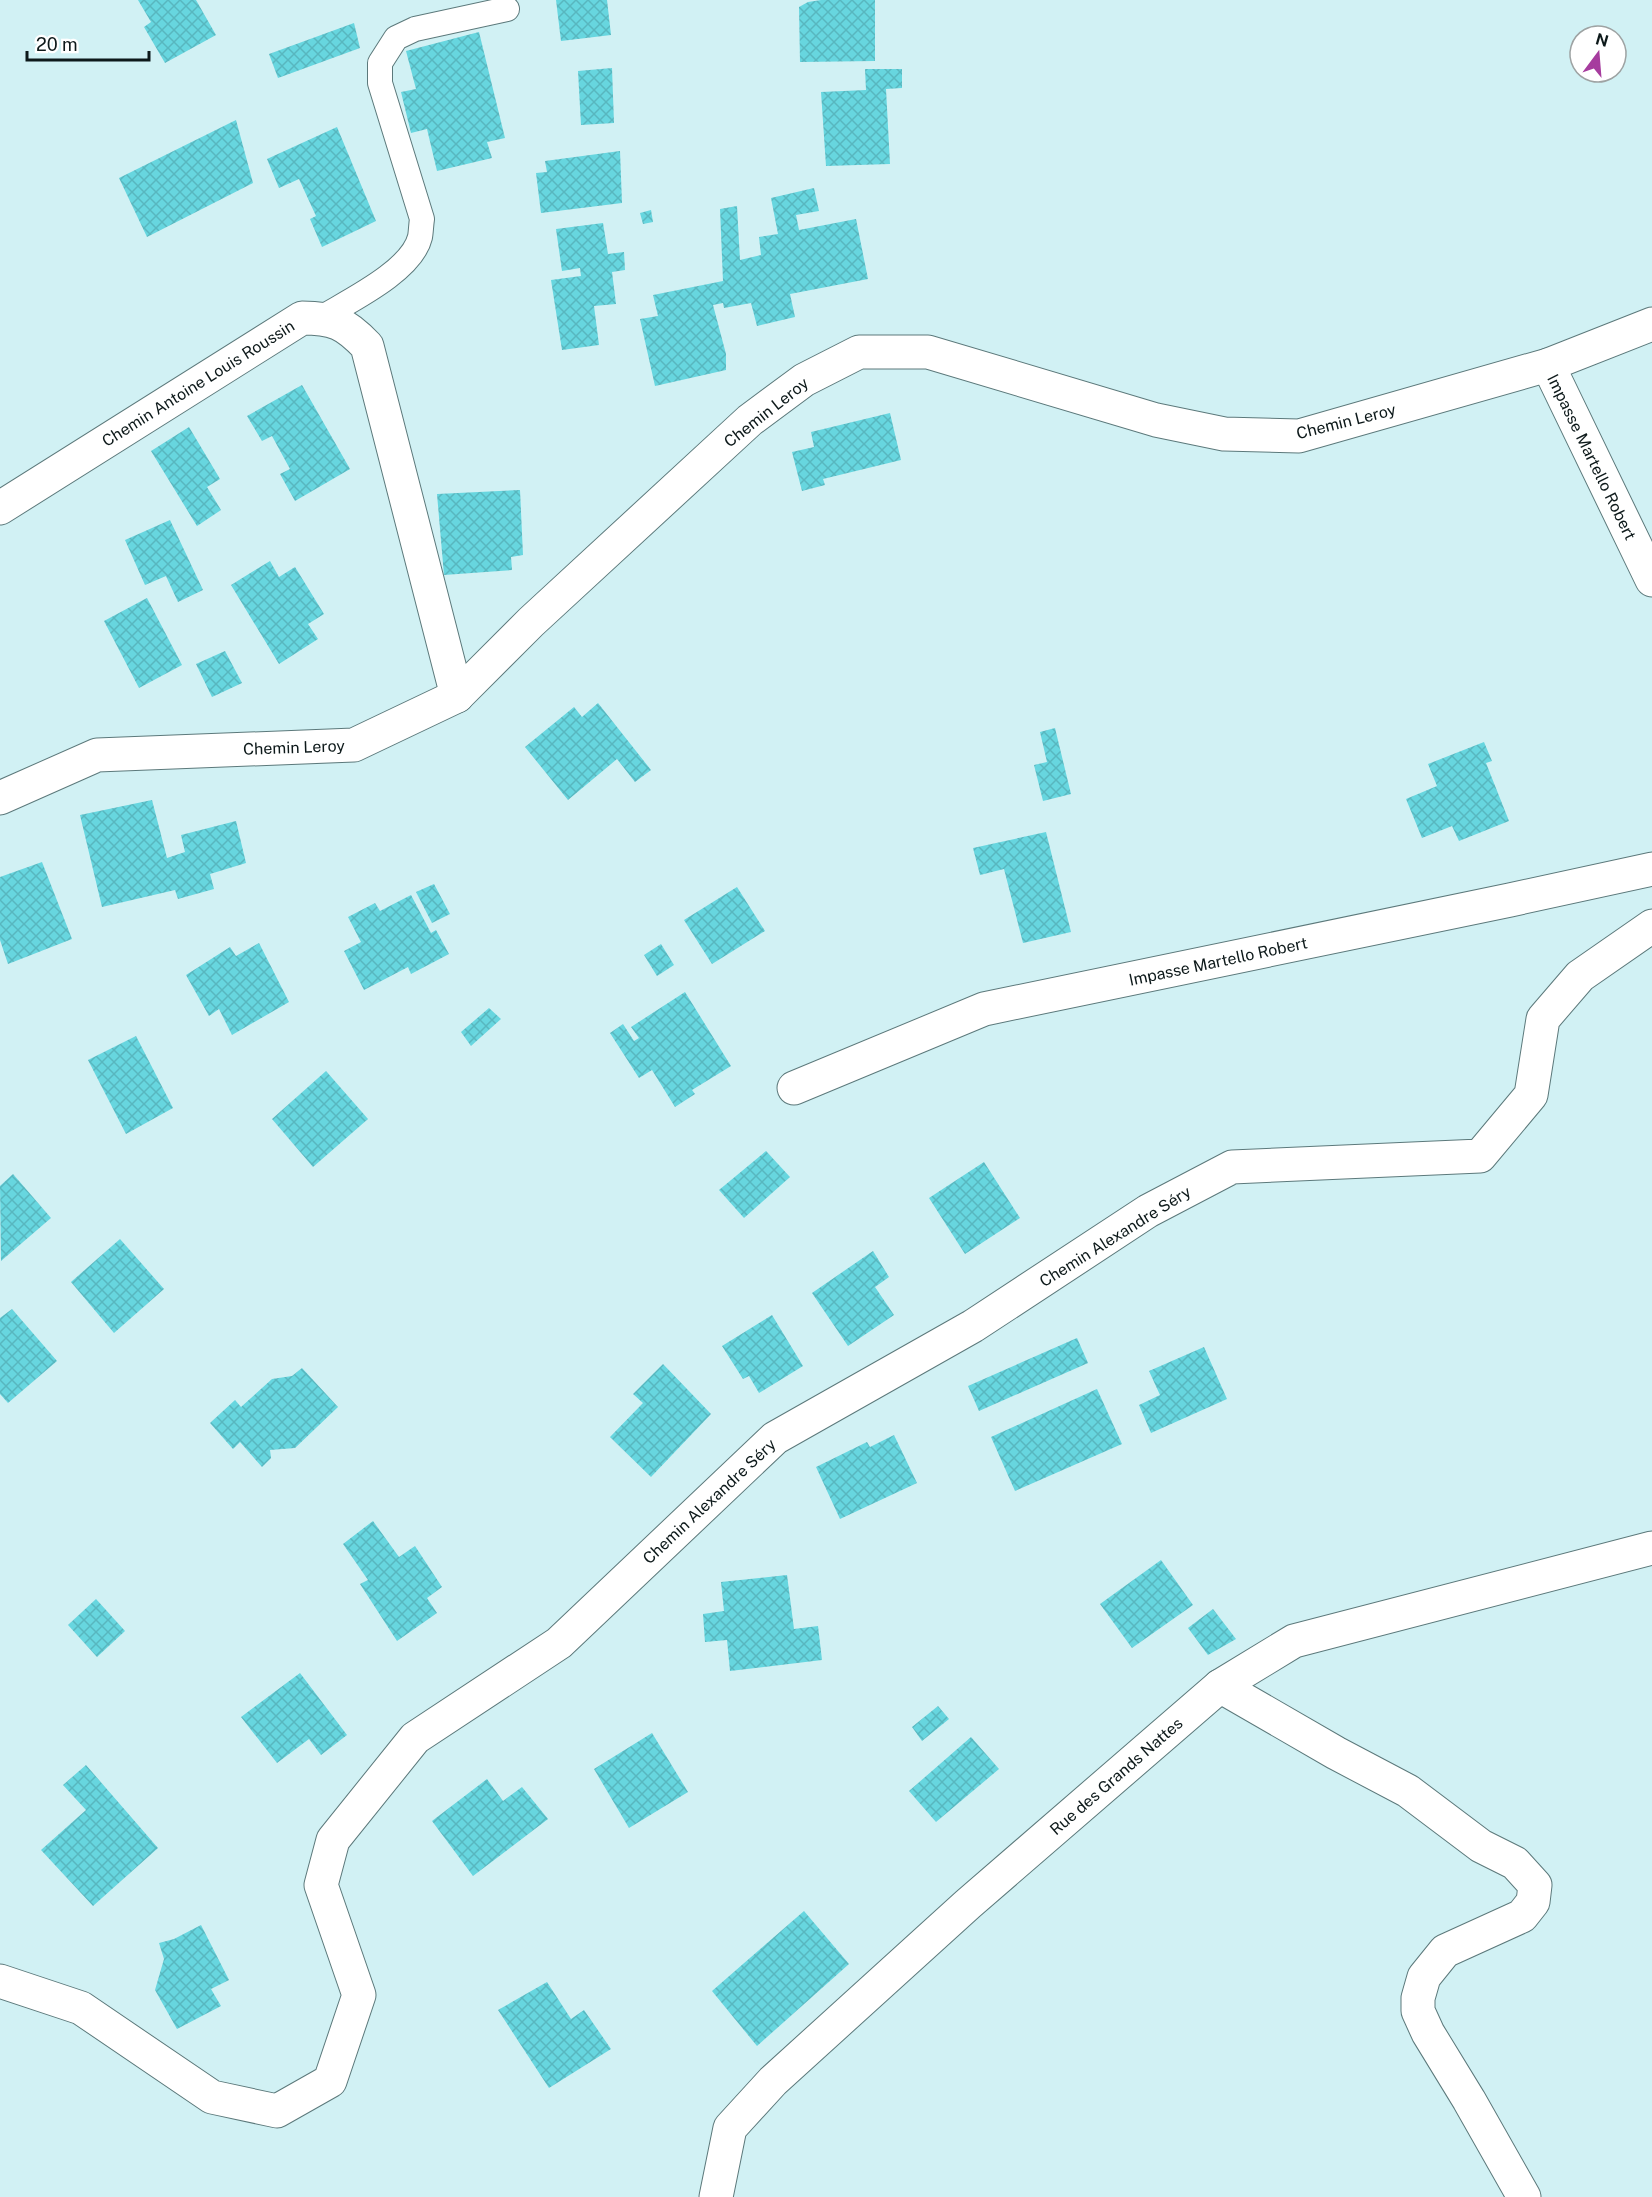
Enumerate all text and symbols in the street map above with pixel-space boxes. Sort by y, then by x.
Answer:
scale bar [27,24,148,62]
north arrow [1568,24,1628,84]
text: N [1593,29,1611,51]
text: 20 m [36,34,78,55]
street label: Chemin Antoine Louis Roussin [99,316,298,451]
street label: Impasse Martello Robert [1543,371,1640,543]
street label: Chemin Leroy [720,373,813,451]
street label: Chemin Leroy [1294,400,1398,443]
street label: Chemin Leroy [243,736,346,759]
street label: Impasse Martello Robert [1127,933,1309,990]
street label: Chemin Alexandre Séry [1036,1182,1195,1291]
street label: Chemin Alexandre Séry [639,1434,780,1568]
street label: Rue des Grands Nattes [1046,1714,1186,1839]

